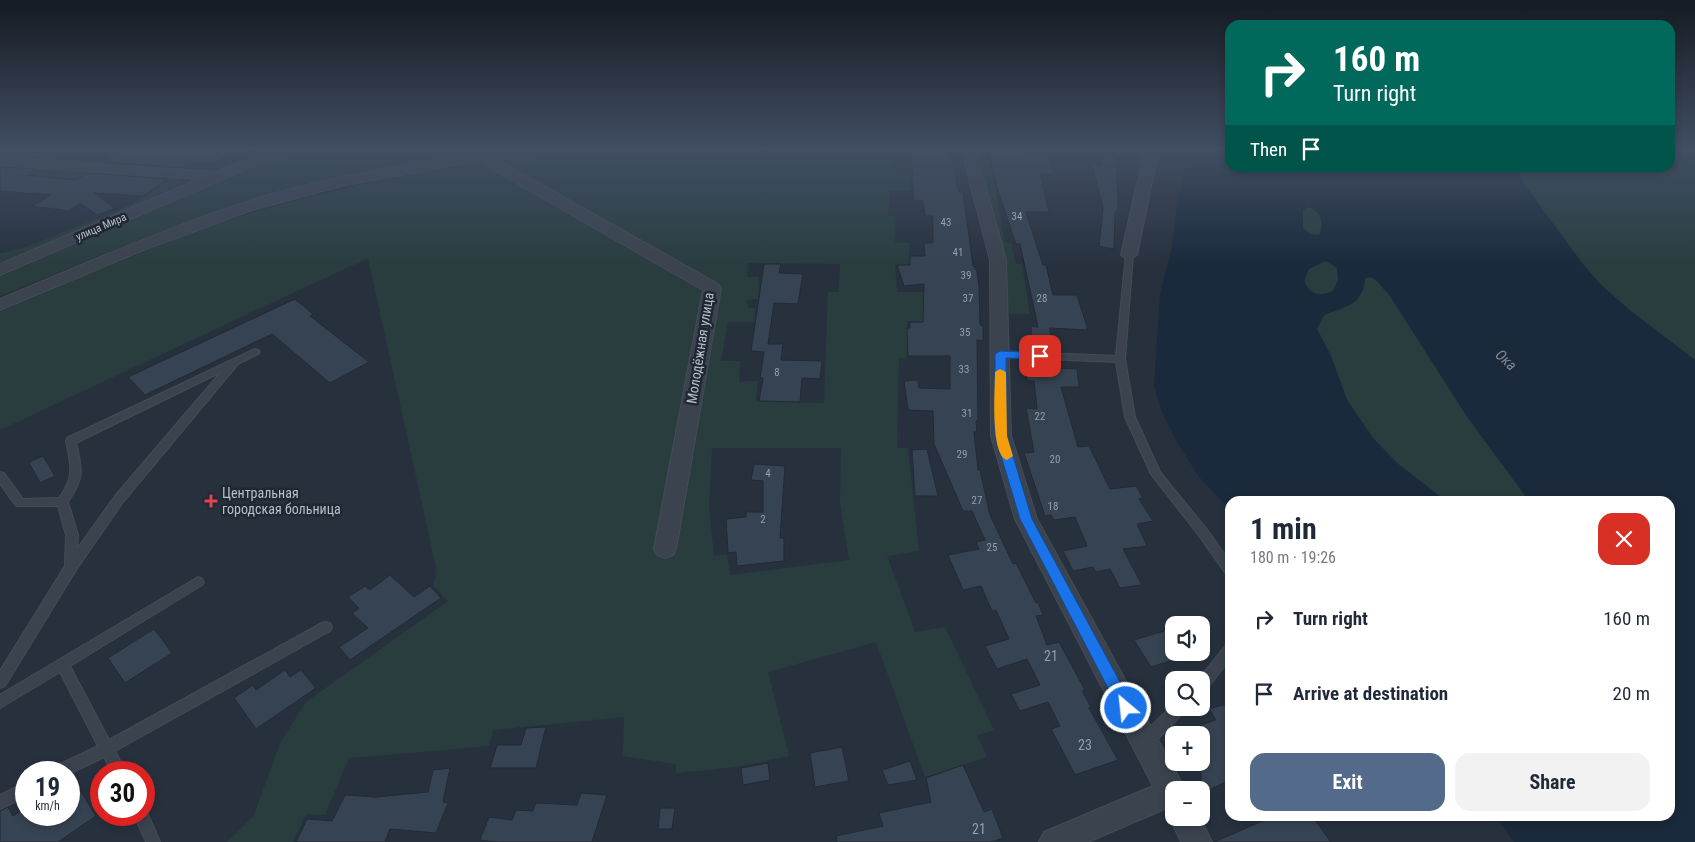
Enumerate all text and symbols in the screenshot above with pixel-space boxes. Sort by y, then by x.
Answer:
text: 160 m [1333,39,1420,80]
icon: right [1250,40,1315,105]
text: Turn right [1333,81,1416,106]
icon: arrive [1297,135,1325,163]
text: Then [1250,138,1287,161]
house number: 34 [1012,210,1023,223]
street label: улица Мира [74,211,128,243]
house number: 43 [941,216,951,229]
house number: 41 [953,246,963,259]
house number: 39 [961,269,971,282]
street label: Молодёжная улица [683,291,717,405]
house number: 37 [963,292,973,305]
house number: 28 [1037,292,1047,305]
house number: 35 [960,326,970,339]
pin [1019,335,1061,377]
icon: arrive [1026,342,1054,370]
water label: Ока [1492,346,1520,374]
house number: 33 [959,363,969,376]
house number: 8 [774,366,780,379]
house number: 31 [962,407,972,420]
house number: 22 [1035,410,1045,423]
house number: 29 [957,448,967,461]
house number: 20 [1050,453,1060,466]
house number: 4 [765,467,771,480]
place label: Центральная городская больница [222,485,341,517]
marker: Центральная городская больница [204,494,218,508]
house number: 27 [972,494,982,507]
house number: 18 [1048,500,1058,513]
text: 1 min [1250,511,1317,546]
house number: 2 [760,513,766,526]
button: close [1598,513,1650,565]
house number: 25 [987,541,997,554]
text: 180 m · 19:26 [1250,548,1336,567]
icon: right [1250,605,1278,633]
text: Turn right [1293,607,1368,630]
text: 160 m [1603,607,1650,630]
map controls [1165,616,1210,826]
button: sound [1165,616,1210,661]
house number: 21 [1044,648,1058,664]
button: search [1165,671,1210,716]
icon: arrive [1250,680,1278,708]
position arrow [1099,681,1151,733]
text: Arrive at destination [1293,682,1448,705]
text: 20 m [1613,682,1650,705]
button: + [1165,726,1210,771]
house number: 23 [1078,737,1092,753]
button: Exit [1250,753,1445,811]
button: Share [1455,753,1650,811]
speed limit sign: 30 [90,761,155,826]
text: 19 [35,773,60,802]
button: − [1165,781,1210,826]
text: km/h [35,799,60,813]
house number: 21 [972,821,986,837]

